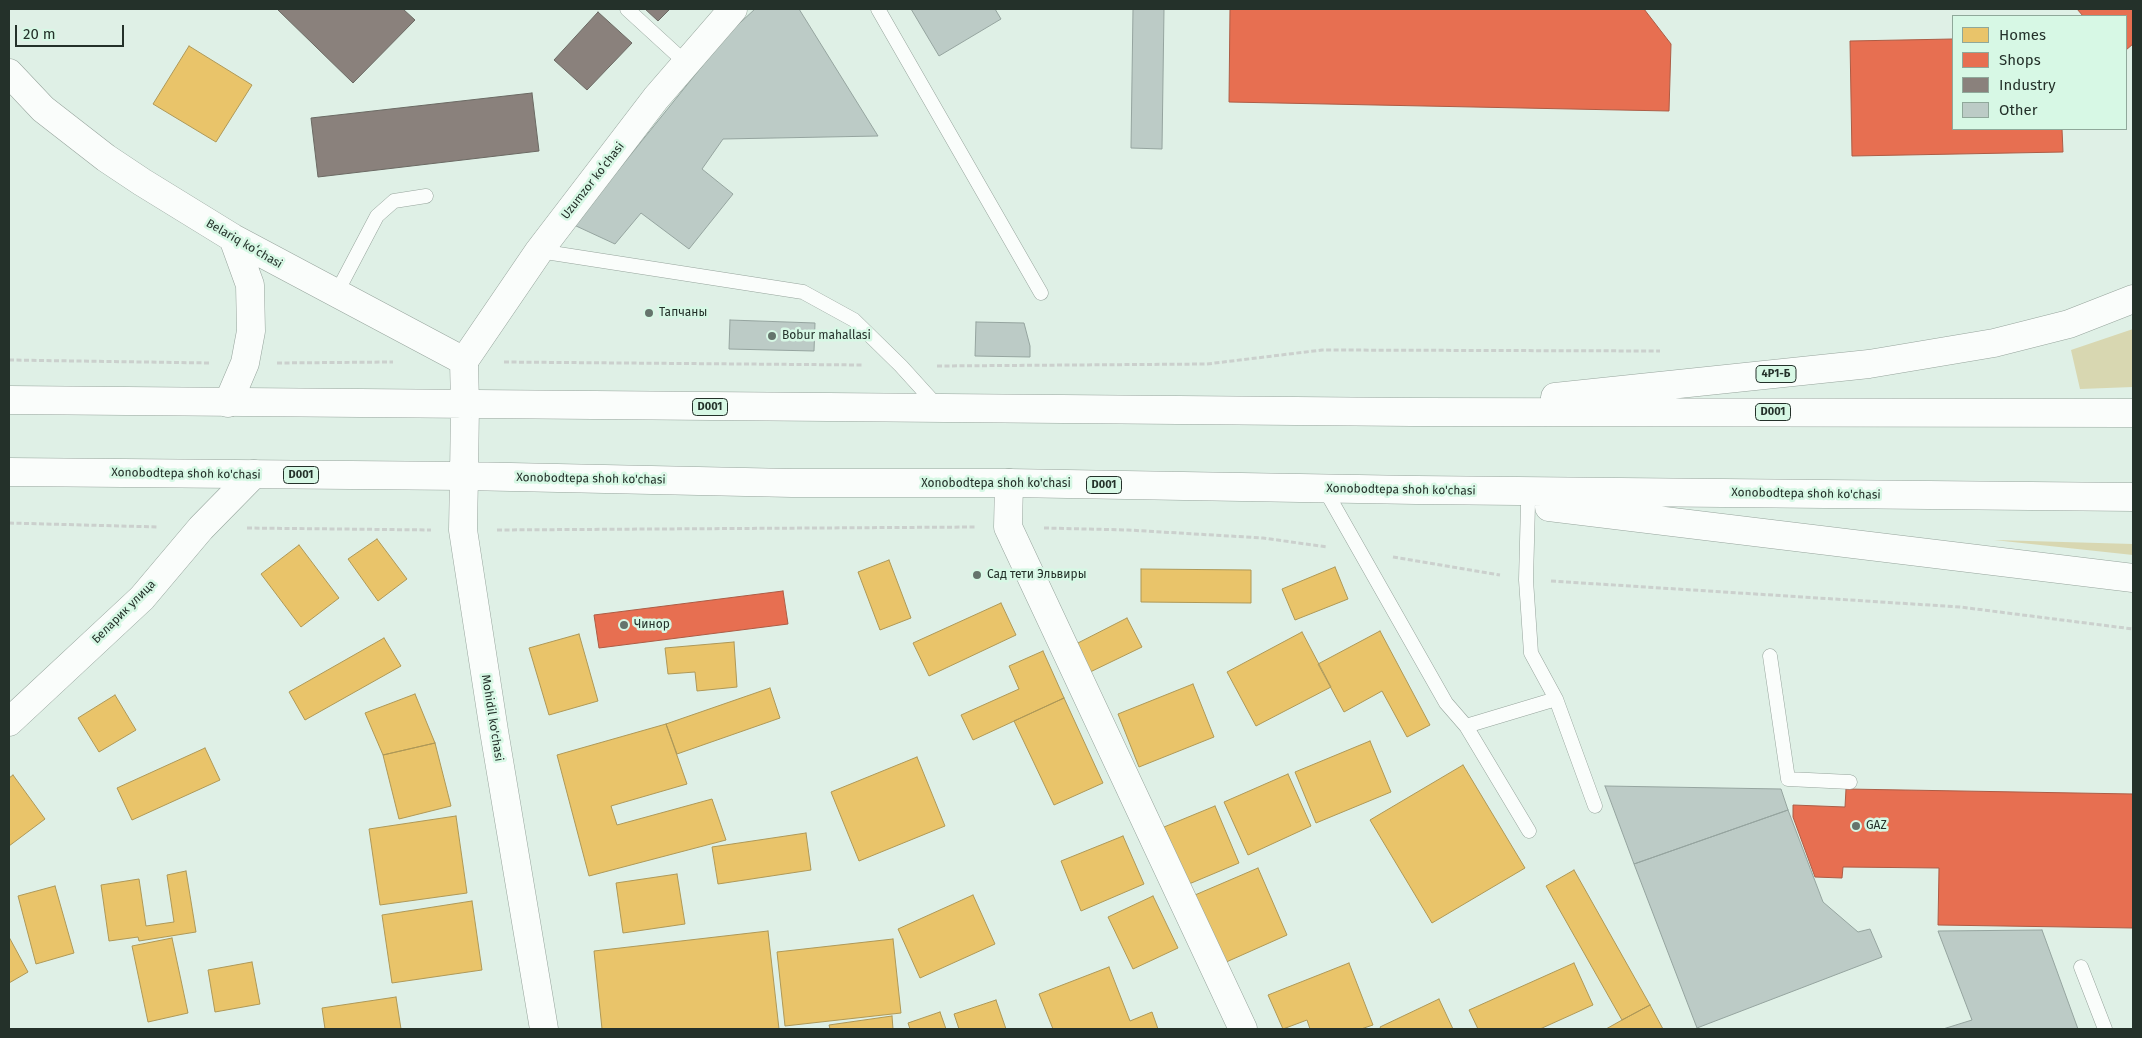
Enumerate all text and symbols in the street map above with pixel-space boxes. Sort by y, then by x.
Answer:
scale bar [18,15,126,47]
legend [1952,15,2127,130]
text: 20 m [23,25,56,43]
text: Homes [1999,26,2046,44]
text: Shops [1999,51,2041,69]
text: Industry [1999,76,2056,94]
text: Other [1999,101,2038,119]
street label: Uzumzor koʻchasi [558,140,628,222]
street label: Belariq koʻchasi [203,216,285,272]
place label: Тапчаны [659,306,707,320]
marker: Тапчаны [643,307,655,319]
place label: Bobur mahallasi [782,329,871,343]
marker: Bobur mahallasi [766,330,778,342]
road number: 4Р1-Б [1756,366,1796,382]
road number: D001 [692,398,728,416]
road number: D001 [1756,404,1790,421]
street label: Xonobodtepa shoh ko'chasi [111,465,261,483]
road number: D001 [284,466,318,484]
street label: Xonobodtepa shoh ko'chasi [516,470,666,488]
road number: D001 [1086,476,1122,494]
street label: Xonobodtepa shoh ko'chasi [921,477,1071,491]
street label: Xonobodtepa shoh ko'chasi [1326,481,1476,499]
street label: Xonobodtepa shoh ko'chasi [1731,485,1881,503]
place label: Сад тети Эльвиры [987,568,1086,582]
marker: Сад тети Эльвиры [971,569,983,581]
street label: Беларик улица [89,577,159,647]
place label: Чинор [634,618,670,632]
marker: Чинор [618,619,630,631]
street label: Mohidil ko'chasi [478,674,506,762]
place label: GAZ [1866,819,1887,833]
marker: GAZ [1850,820,1862,832]

